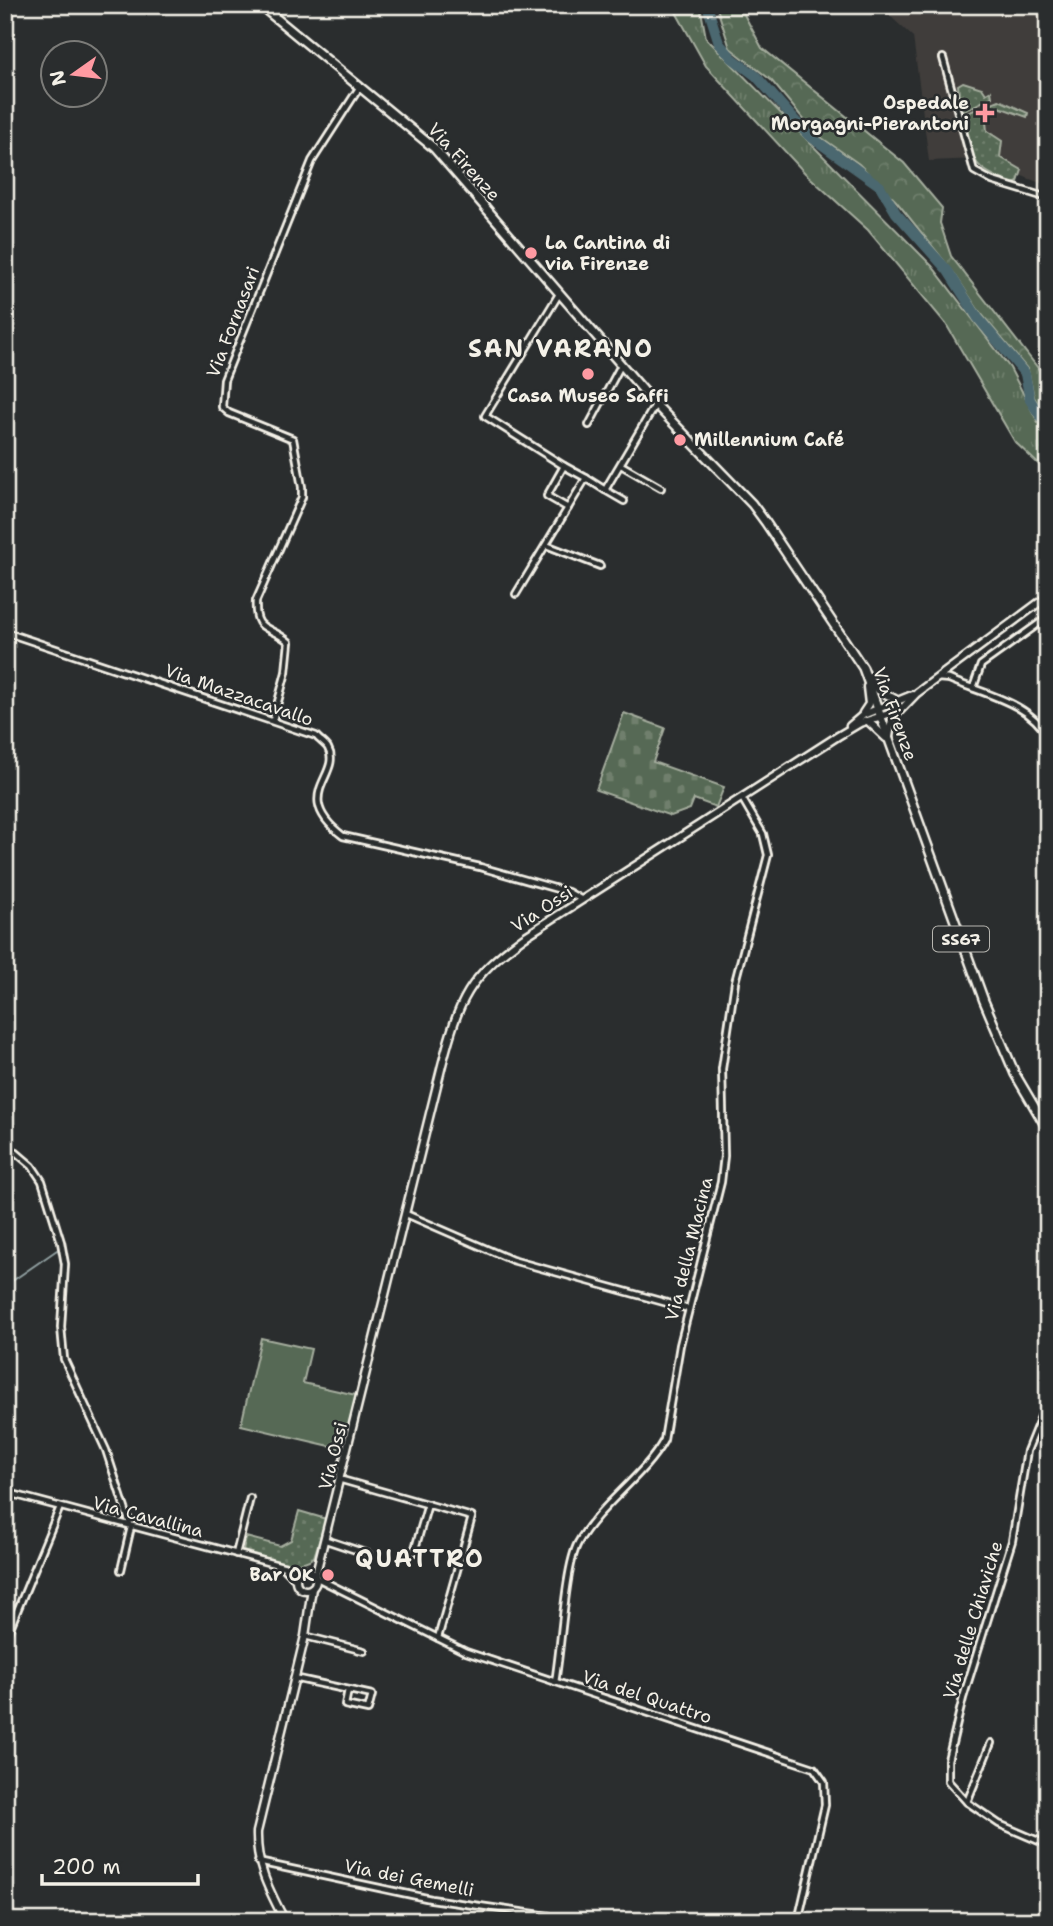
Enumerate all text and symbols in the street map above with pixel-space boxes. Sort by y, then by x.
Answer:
north arrow [38,38,108,108]
text: N [44,68,72,88]
place label: Ospedale Morgagni-Pierantoni [771,91,969,136]
marker: Ospedale Morgagni-Pierantoni [975,103,995,123]
street label: Via Firenze [422,118,506,206]
place label: La Cantina di via Firenze [545,231,670,276]
marker: La Cantina di via Firenze [523,245,539,261]
street label: Via Fornasari [201,263,265,381]
district label: SAN VARANO [468,333,654,365]
marker: Casa Museo Saffi [580,366,596,382]
place label: Casa Museo Saffi [507,384,669,408]
place label: Millennium Café [694,428,845,452]
marker: Millennium Café [672,432,688,448]
street label: Via Mazzacavallo [162,658,316,732]
street label: Via Firenze [867,664,923,764]
street label: Via Ossi [506,880,578,938]
road number: SS67 [933,926,989,951]
street label: Via della Macina [660,1175,718,1323]
street label: Via Ossi [313,1420,353,1492]
street label: Via Cavallina [90,1491,206,1543]
street label: Via delle Chiaviche [938,1538,1008,1702]
district label: QUATTRO [355,1543,485,1575]
place label: Bar OK [249,1563,315,1587]
marker: Bar OK [320,1567,336,1583]
street label: Via del Quattro [579,1665,715,1729]
scale bar [42,1842,198,1886]
text: 200 m [52,1853,121,1881]
street label: Via dei Gemelli [342,1854,476,1902]

